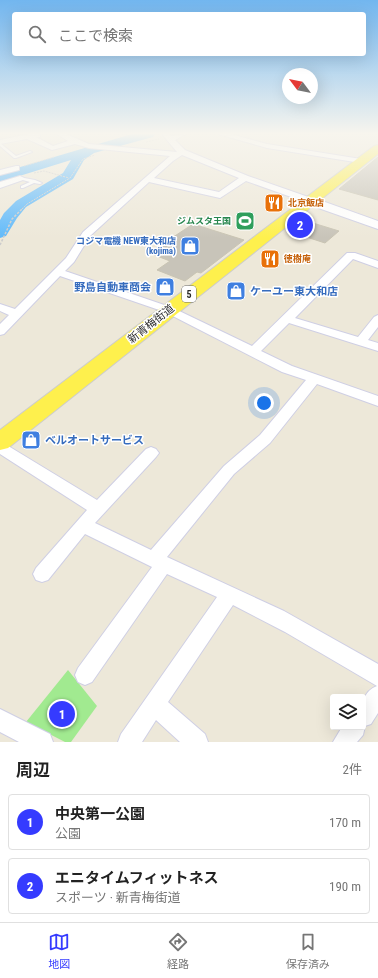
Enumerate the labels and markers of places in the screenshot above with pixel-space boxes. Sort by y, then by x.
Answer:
restaurant icon: 北京飯店 [263,192,285,214]
place label: 北京飯店 [288,198,324,208]
sports icon: ジムスタ王国 [234,210,256,232]
pin: 2 [287,210,313,240]
place label: ジムスタ王国 [177,216,231,226]
place label: コジマ電機 NEW東大和店 (kojima) [76,235,176,257]
shop icon: コジマ電機 NEW東大和店 (kojima) [179,235,201,257]
restaurant icon: 徳樹庵 [259,248,281,270]
place label: 徳樹庵 [283,253,311,264]
shop icon: 野島自動車商会 [154,276,176,298]
shop icon: ケーユー東大和店 [225,280,247,302]
place label: 野島自動車商会 [74,281,151,294]
place label: ケーユー東大和店 [250,285,338,298]
shop icon: ベルオートサービス [20,429,42,451]
place label: ベルオートサービス [45,434,144,447]
pin: 1 [49,699,75,729]

